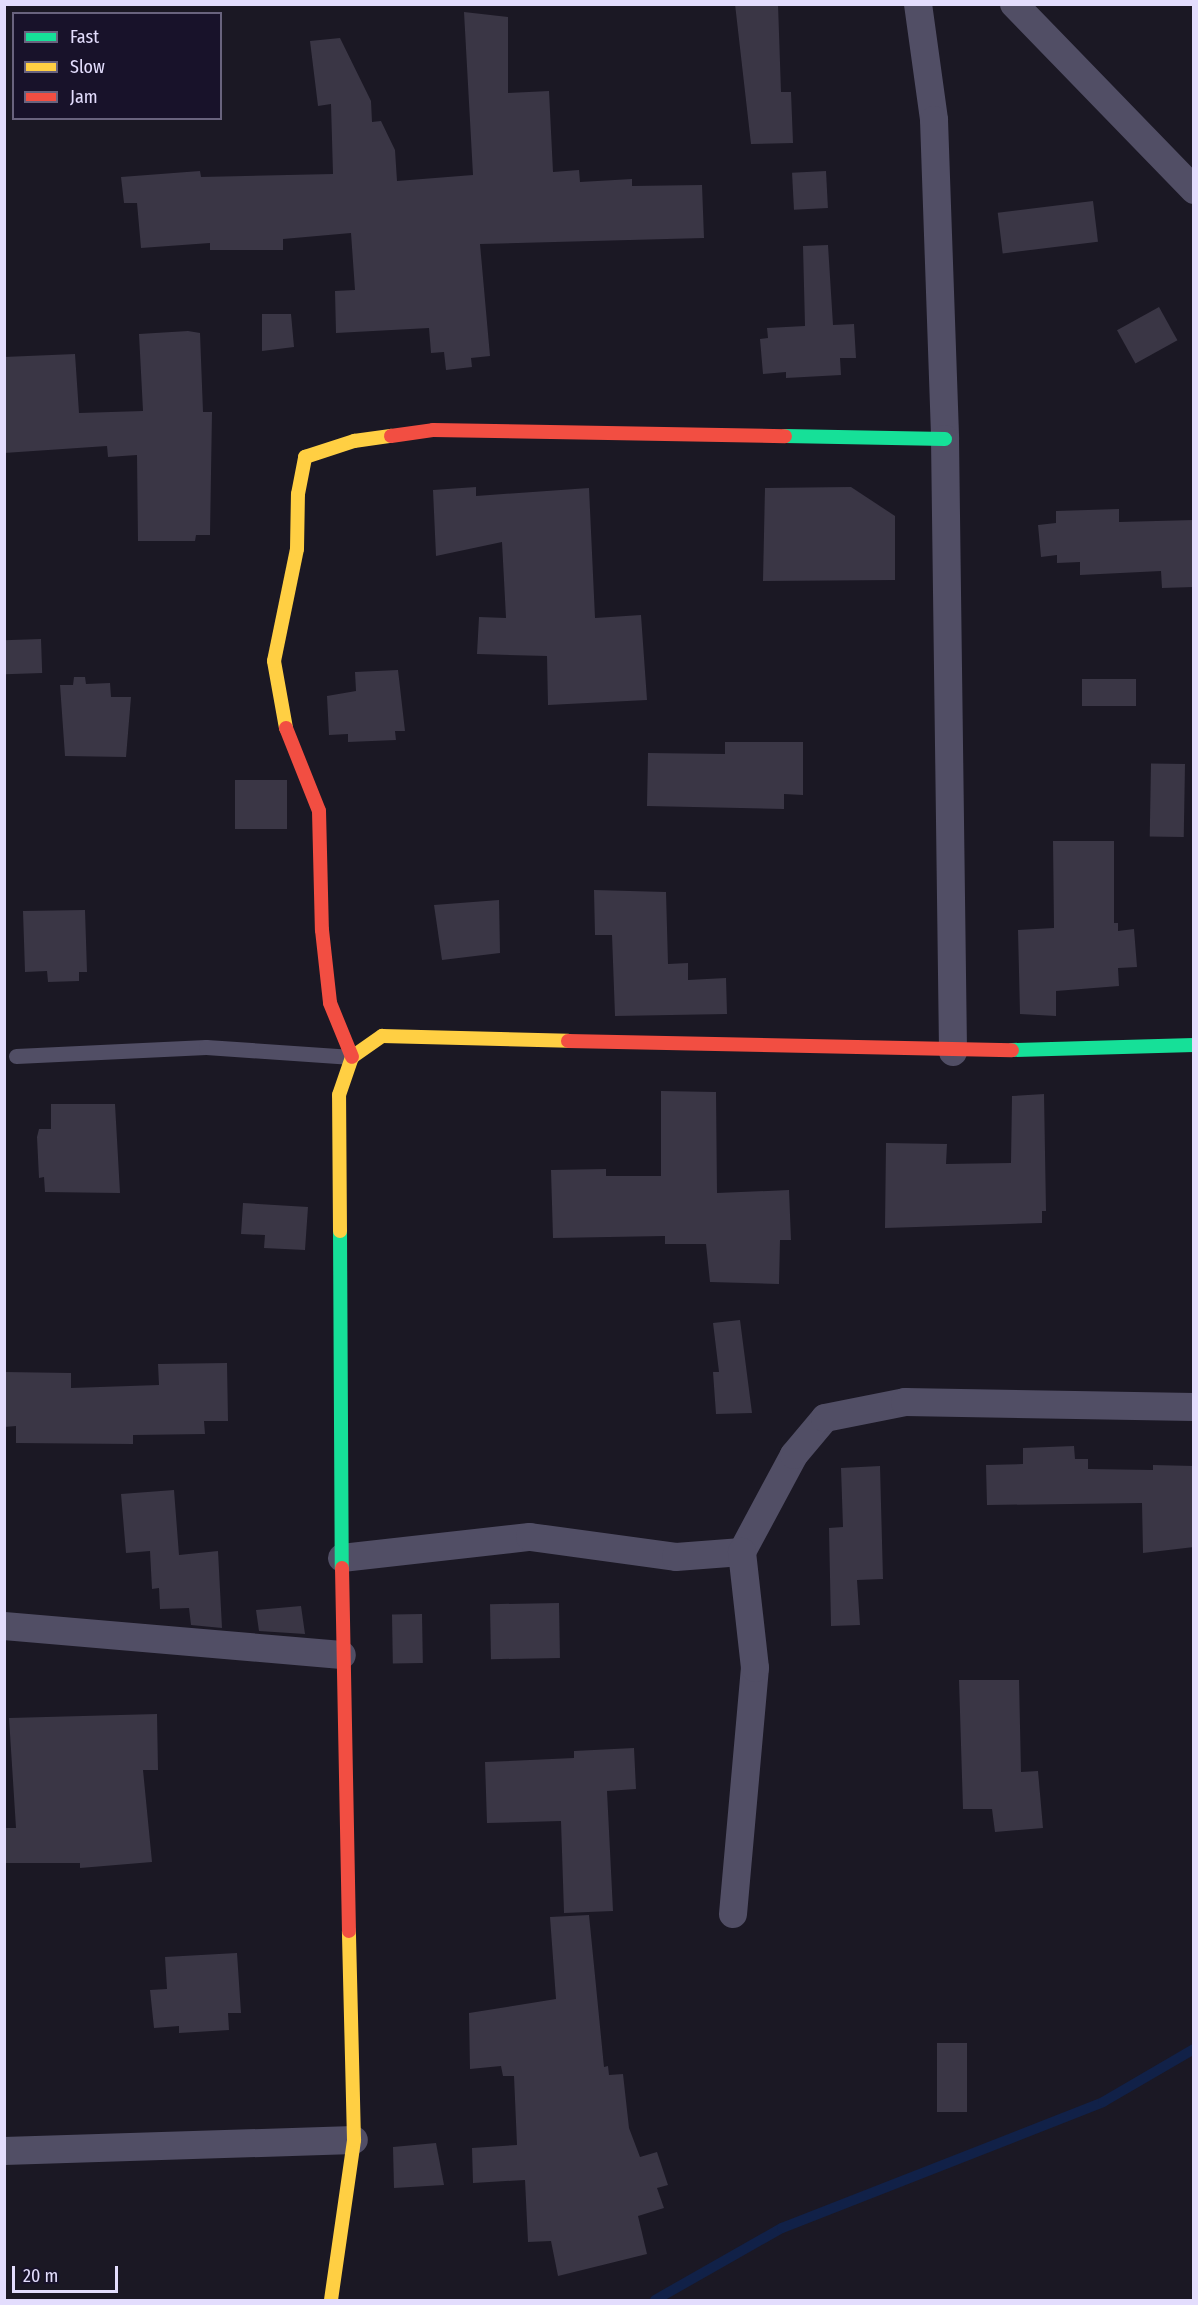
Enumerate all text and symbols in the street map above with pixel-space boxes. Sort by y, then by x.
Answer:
legend [12,12,222,120]
text: Fast [70,26,99,48]
text: Slow [70,56,105,78]
text: Jam [70,86,98,108]
scale bar [15,2254,122,2292]
text: 20 m [23,2265,58,2287]

